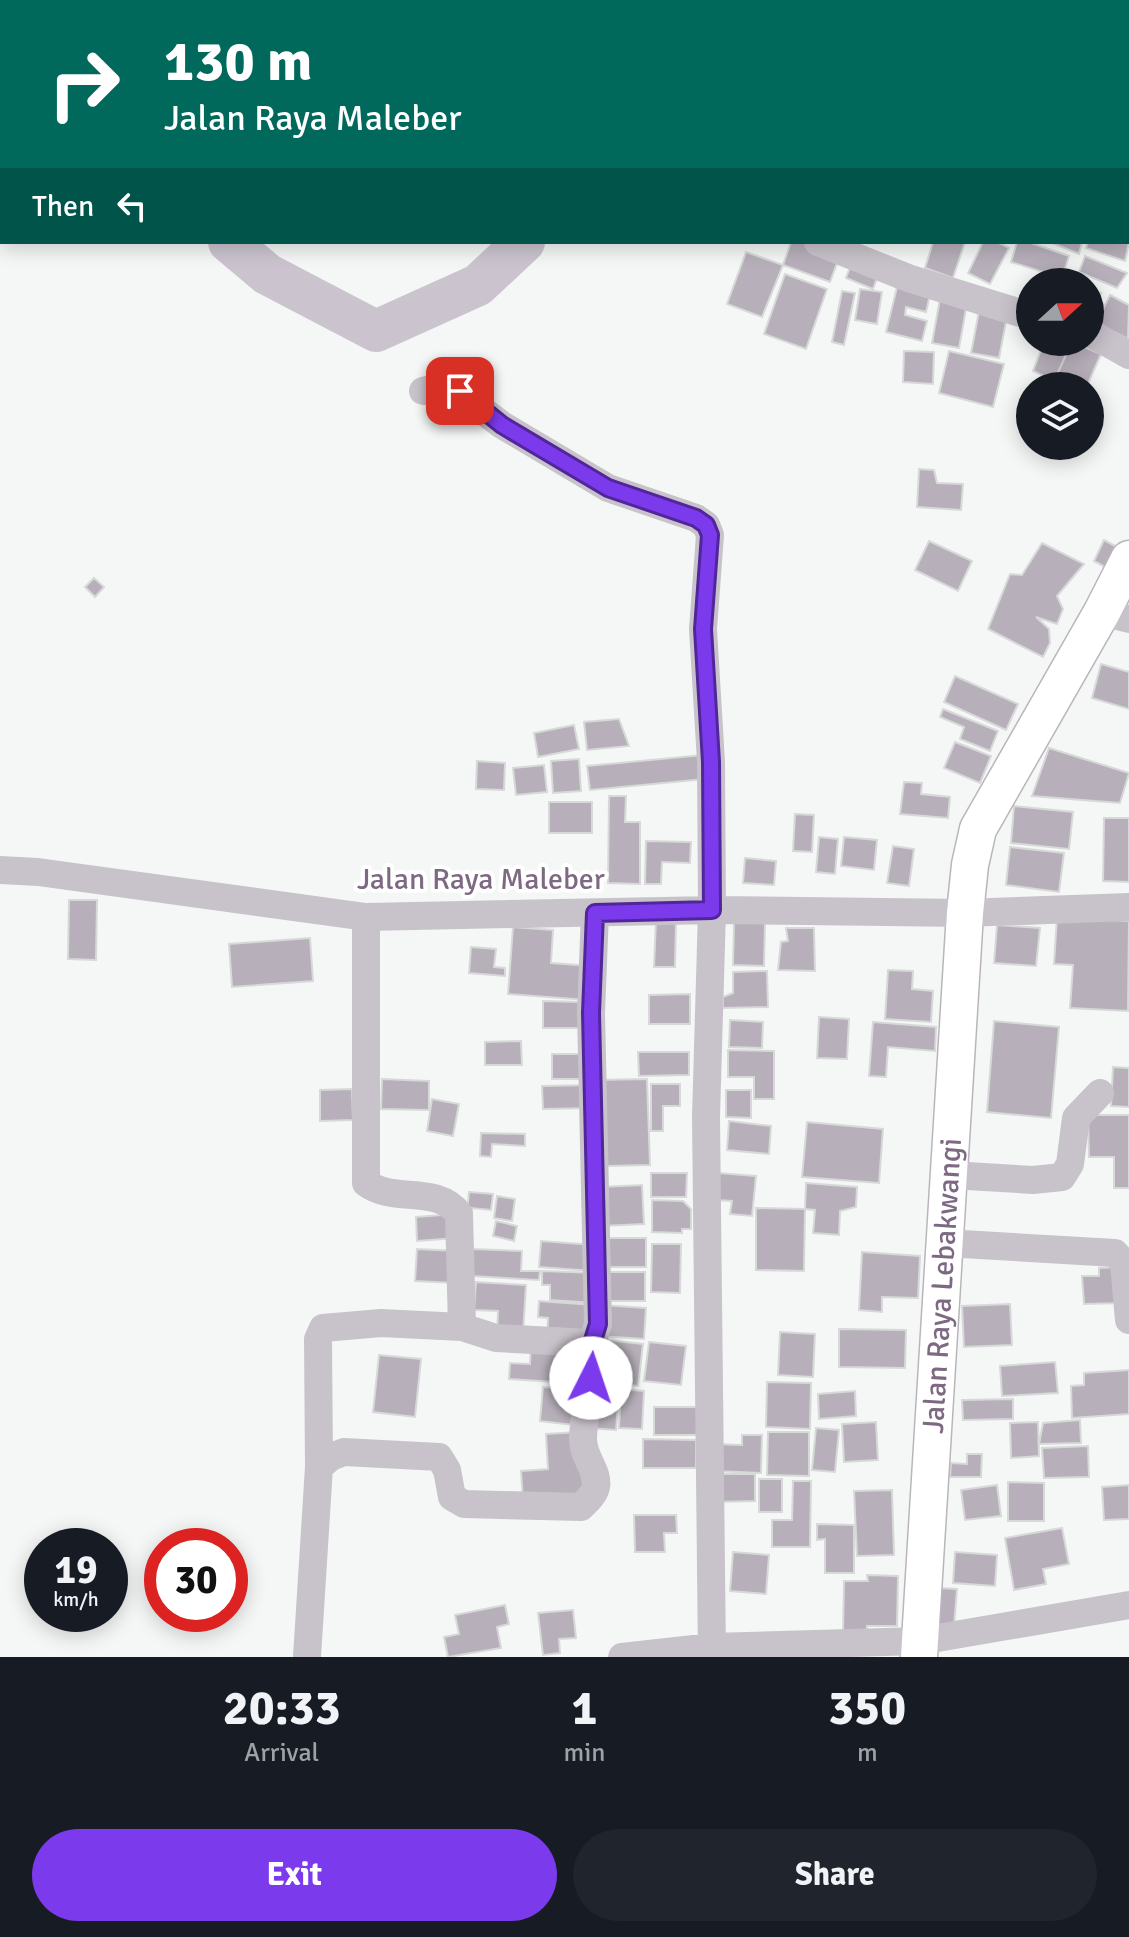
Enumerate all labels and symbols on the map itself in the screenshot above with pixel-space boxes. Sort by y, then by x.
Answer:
north arrow [1016,268,1104,356]
pin [426,357,494,425]
street label: Jalan Raya Maleber [357,861,605,898]
street label: Jalan Raya Lebakwangi [915,1137,970,1435]
position arrow [549,1336,633,1420]
speed limit sign: 30 [144,1528,248,1632]

